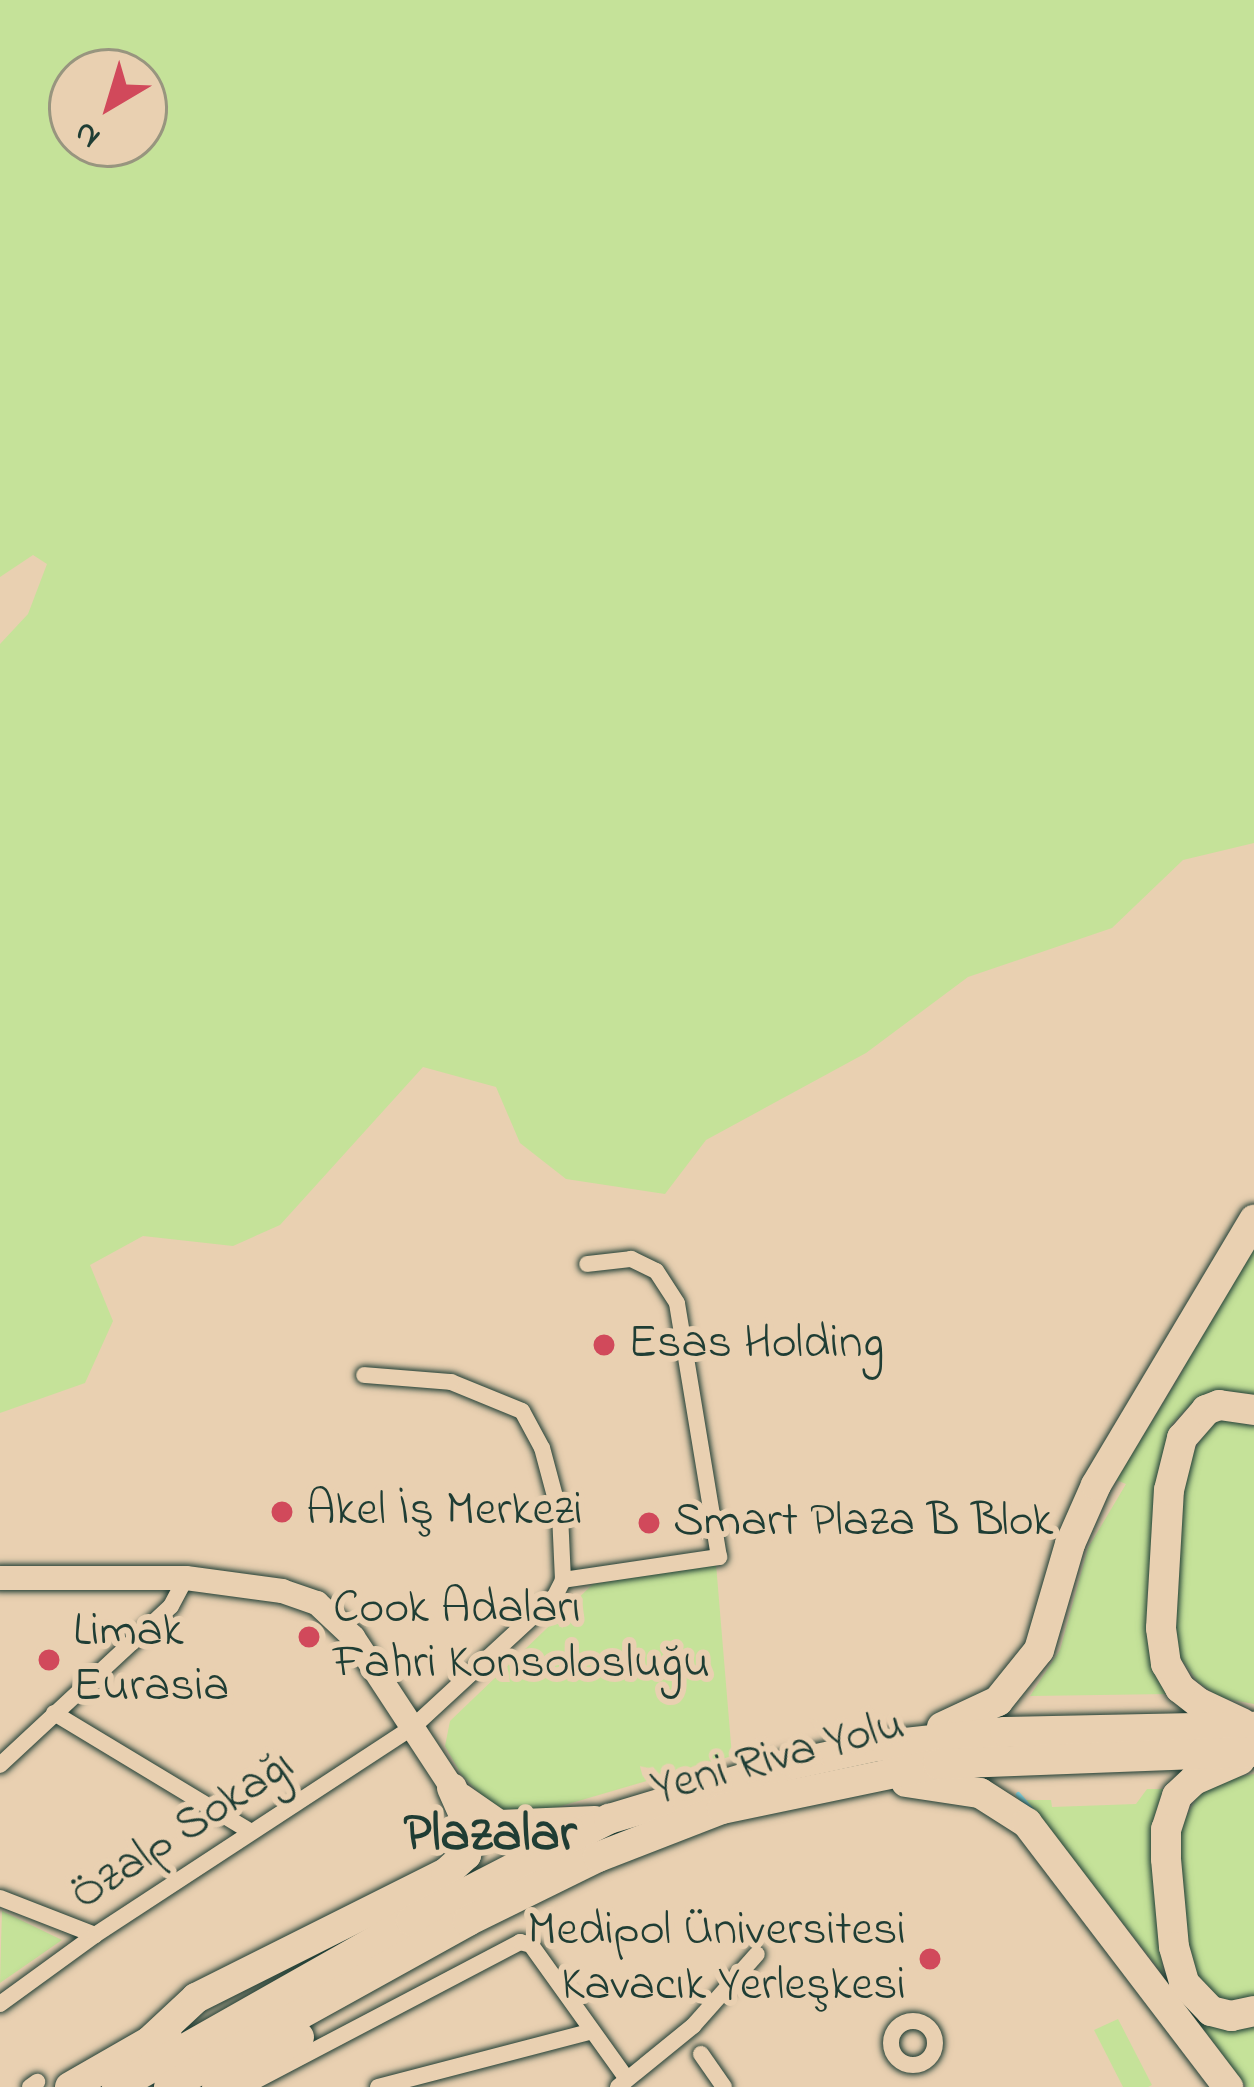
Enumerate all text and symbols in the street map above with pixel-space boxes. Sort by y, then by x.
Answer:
north arrow [48,48,168,168]
text: N [64,108,111,160]
place label: Esas Holding [628,1316,884,1374]
marker: Esas Holding [591,1332,617,1358]
place label: Akel İş Merkezi [306,1483,583,1541]
place label: Smart Plaza B Blok [673,1494,1053,1552]
marker: Akel İş Merkezi [269,1499,295,1525]
marker: Smart Plaza B Blok [636,1510,662,1536]
place label: Cook Adaları Fahri Konsolosluğu [333,1580,710,1693]
place label: Limak Eurasia [73,1603,229,1716]
marker: Cook Adaları Fahri Konsolosluğu [296,1624,322,1650]
marker: Limak Eurasia [36,1647,62,1673]
street label: Yeni Riva Yolu [645,1697,911,1819]
street label: Özalp Sokağı [60,1737,306,1925]
district label: Plazalar [403,1804,577,1868]
place label: Medipol Üniversitesi Kavacık Yerleşkesi [527,1902,906,2015]
marker: Medipol Üniversitesi Kavacık Yerleşkesi [917,1946,943,1972]

